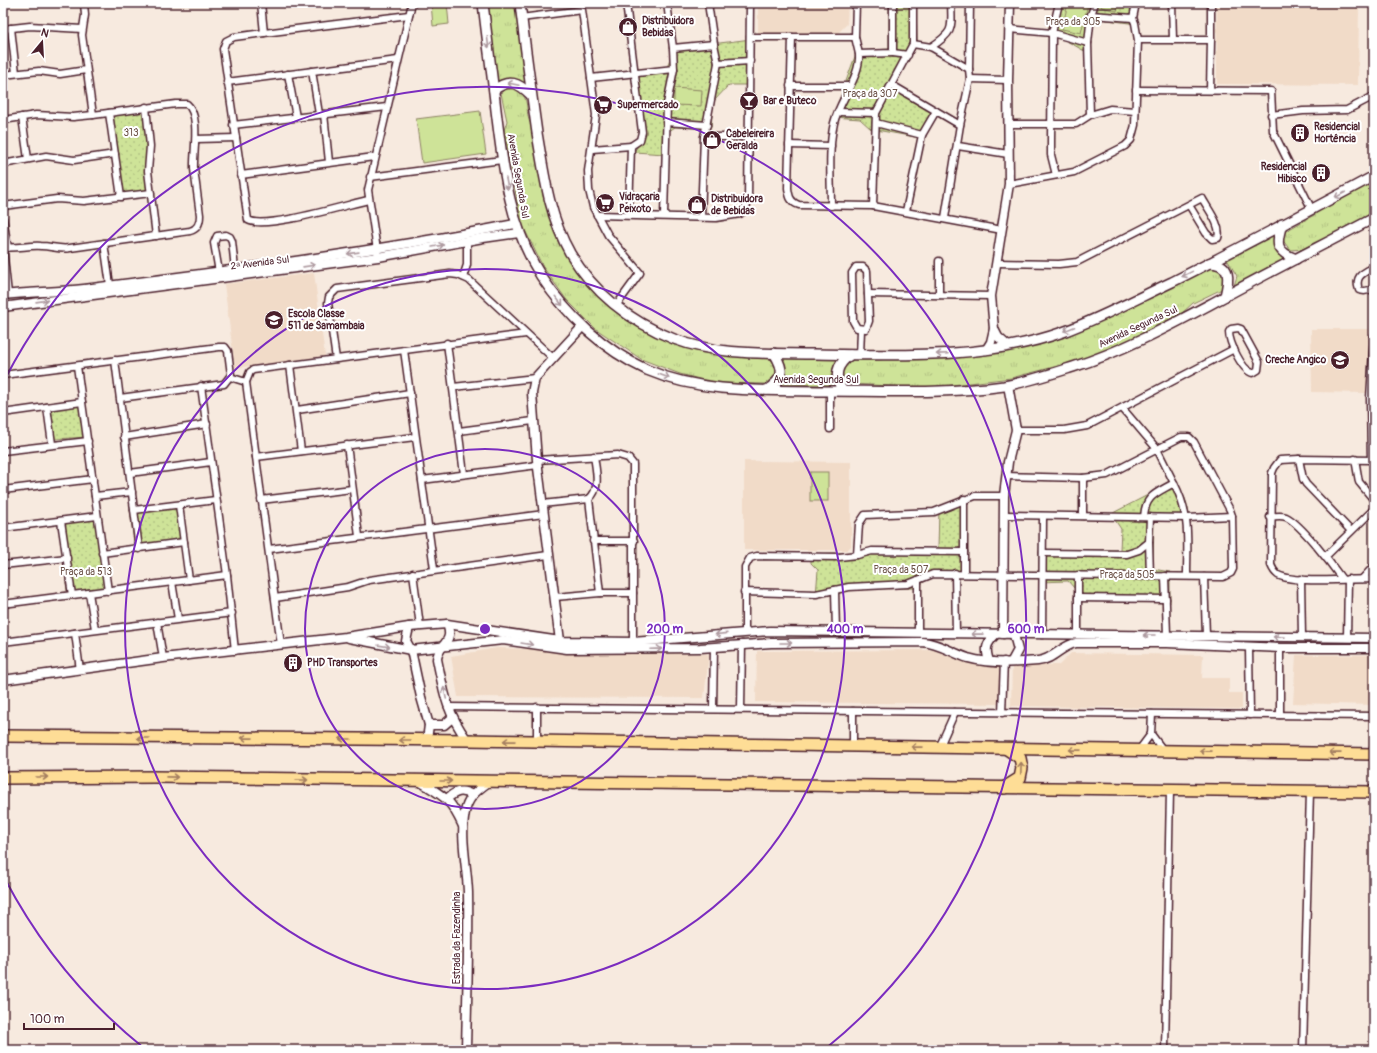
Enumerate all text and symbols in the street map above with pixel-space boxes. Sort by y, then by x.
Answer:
place label: Distribuidora Bebidas [642,15,694,39]
shop icon: Distribuidora Bebidas [617,16,639,38]
park label: Praça da 305 [1045,16,1101,28]
north arrow [22,22,62,62]
text: N [39,26,51,40]
one-way arrow [484,35,492,48]
one-way arrow [507,79,520,87]
park label: Praça da 307 [843,88,898,100]
bar icon: Bar e Buteco [738,90,760,112]
supermarket icon: Supermercado [592,94,614,116]
place label: Bar e Buteco [763,95,817,107]
place label: Supermercado [617,99,679,111]
place label: Residencial Hortência [1314,121,1360,145]
building icon: Residencial Hortência [1289,122,1311,144]
park label: 313 [123,127,139,139]
place label: Cabeleireira Geralda [726,128,774,152]
shop icon: Cabeleireira Geralda [701,129,723,151]
street label: Avenida Segunda Sul [505,133,531,219]
place label: Residencial Hibisco [1261,161,1308,185]
building icon: Residencial Hibisco [1310,162,1332,184]
one-way arrow [504,177,512,190]
place label: Vidraçaria Peixoto [619,191,660,215]
one-way arrow [1334,191,1346,199]
supermarket icon: Vidraçaria Peixoto [594,192,616,214]
place label: Distribuidora de Bebidas [711,193,763,217]
shop icon: Distribuidora de Bebidas [686,194,708,216]
one-way arrow [431,242,444,250]
one-way arrow [346,249,359,257]
street label: 2ᵃ Avenida Sul [230,253,290,273]
one-way arrow [302,262,315,270]
one-way arrow [1181,271,1193,278]
one-way arrow [555,296,564,307]
one-way arrow [35,297,48,305]
street label: Avenida Segunda Sul [1097,303,1179,351]
place label: Escola Classe 511 de Samambaia [288,308,365,332]
school or university icon: Escola Classe 511 de Samambaia [263,309,285,331]
one-way arrow [1064,326,1076,333]
school or university icon: Creche Angico [1329,349,1351,371]
one-way arrow [936,350,949,357]
place label: Creche Angico [1265,354,1327,366]
one-way arrow [657,372,669,380]
street label: Avenida Segunda Sul [773,374,859,386]
park label: Praça da 507 [874,564,929,576]
park label: Praça da 513 [60,566,113,578]
park label: Praça da 505 [1100,569,1154,581]
centre of rings [478,622,492,636]
text: 200 m [647,622,684,637]
text: 400 m [826,622,864,637]
text: 600 m [1008,622,1045,637]
one-way arrow [715,630,728,638]
one-way arrow [971,630,984,638]
one-way arrow [1143,631,1156,639]
one-way arrow [1273,633,1286,640]
one-way arrow [779,639,792,647]
one-way arrow [520,640,533,648]
one-way arrow [377,642,390,650]
one-way arrow [649,646,662,653]
building icon: PHD Transportes [282,652,304,674]
place label: PHD Transportes [307,657,378,669]
one-way arrow [440,687,448,700]
one-way arrow [137,734,150,741]
one-way arrow [241,735,254,742]
one-way arrow [339,735,352,743]
one-way arrow [399,736,412,744]
one-way arrow [503,737,516,745]
one-way arrow [911,743,924,751]
one-way arrow [1069,746,1082,753]
one-way arrow [1199,748,1212,755]
one-way arrow [1329,749,1342,757]
one-way arrow [1017,762,1024,775]
one-way arrow [35,773,48,781]
one-way arrow [165,774,178,781]
one-way arrow [295,776,308,784]
one-way arrow [439,777,452,785]
street label: Estrada da Fazendinha [451,891,463,984]
scale bar [24,1005,114,1031]
text: 100 m [30,1012,65,1027]

